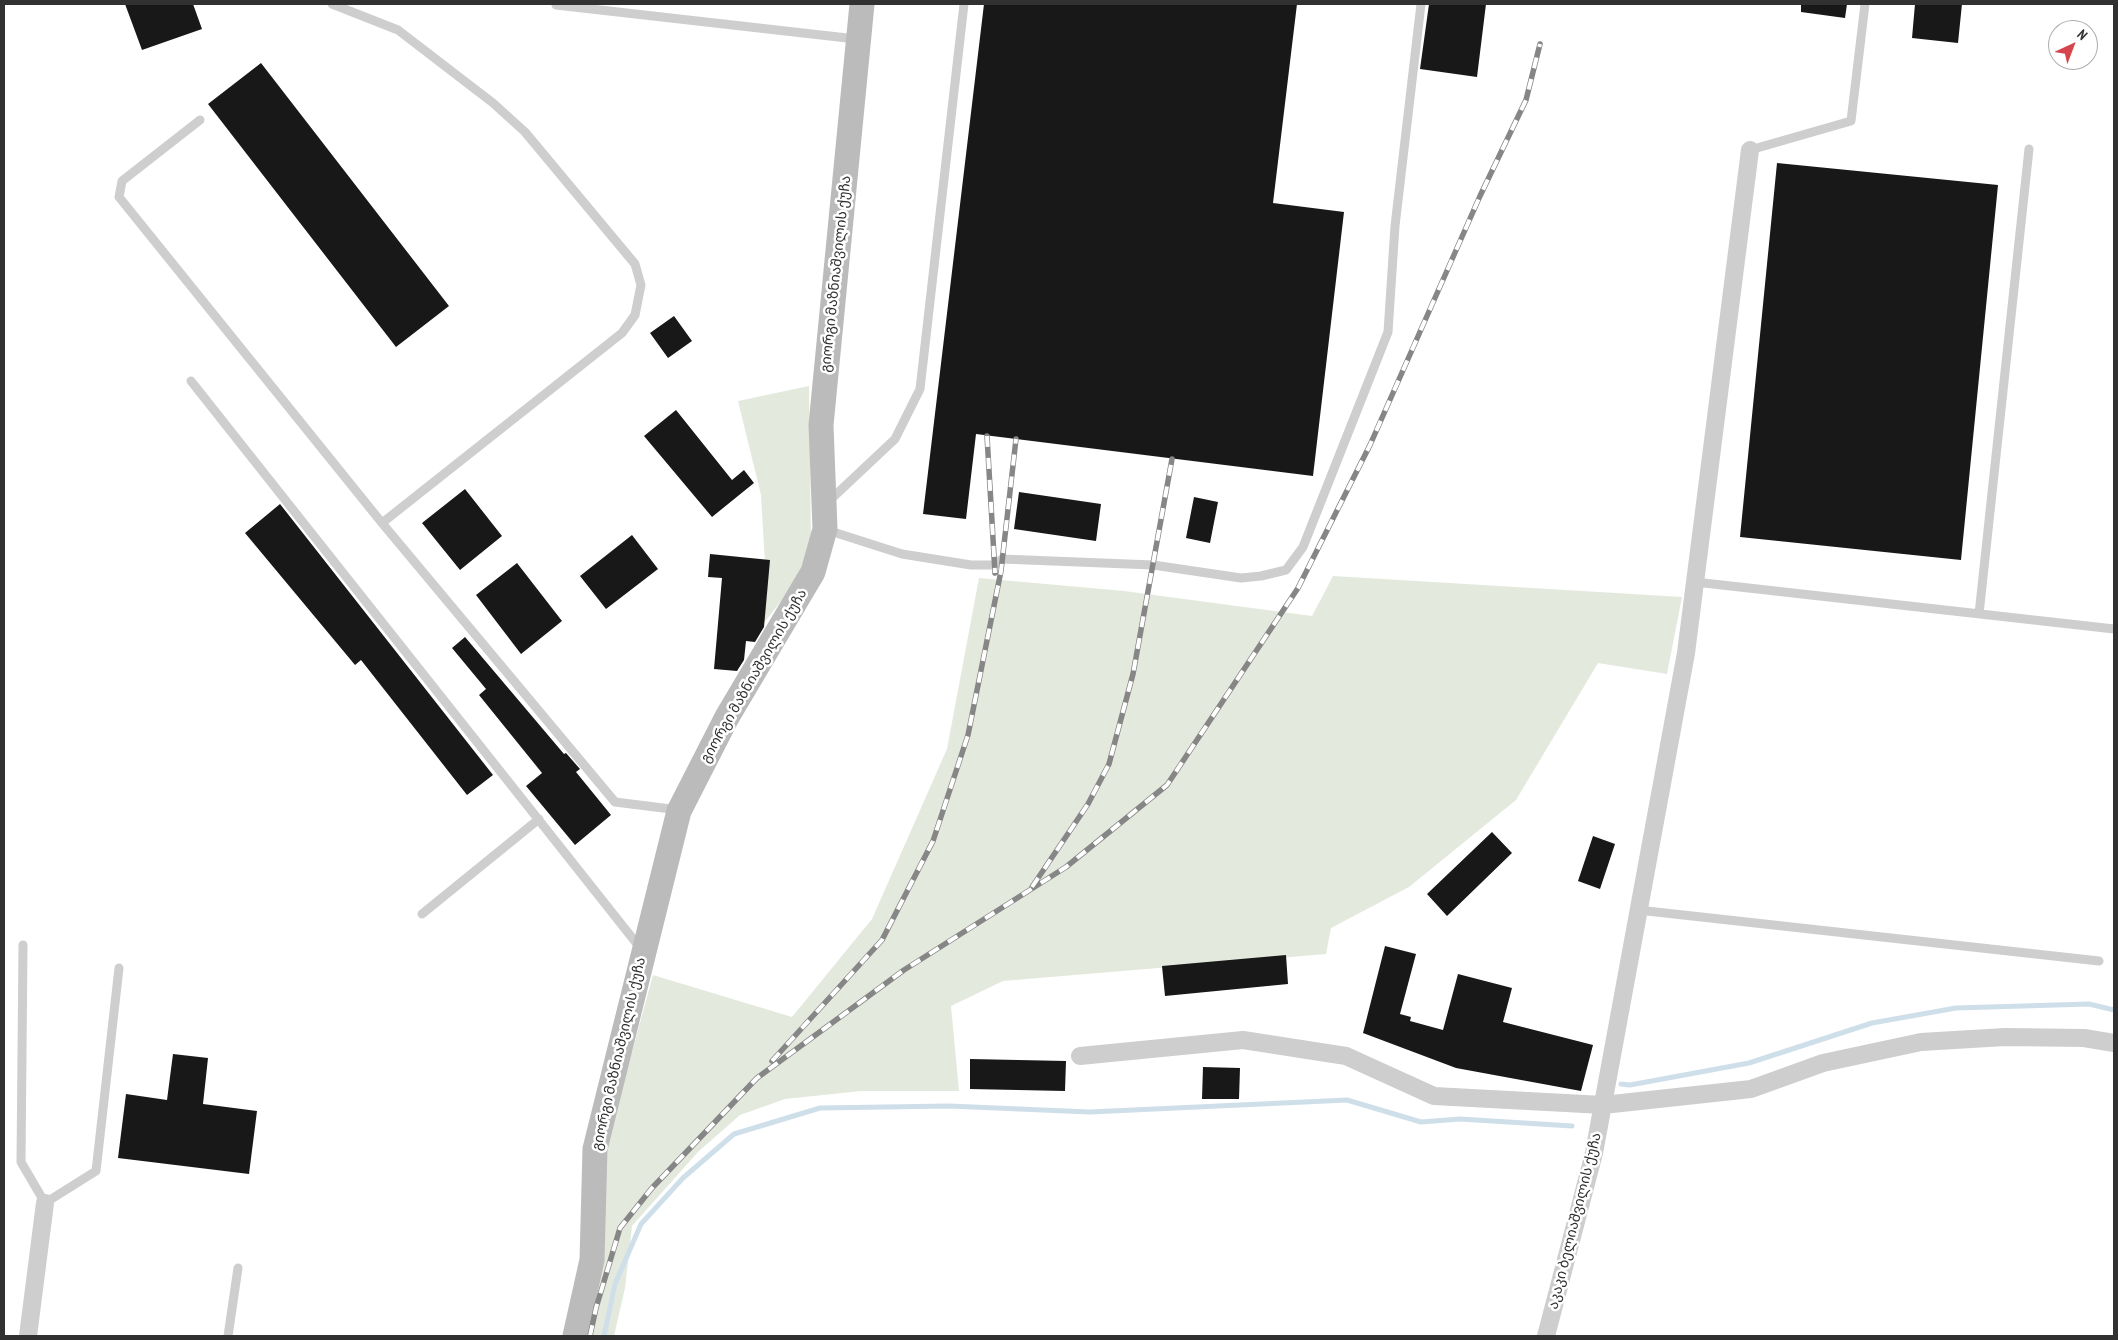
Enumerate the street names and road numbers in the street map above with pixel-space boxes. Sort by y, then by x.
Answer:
street label: გიორგი მაზნიაშვილის ქუჩა [817,175,855,373]
street label: გიორგი მაზნიაშვილის ქუჩა [697,586,811,766]
street label: გიორგი მაზნიაშვილის ქუჩა [589,956,649,1152]
street label: აკაკი ბელიაშვილის ქუჩა [1545,1131,1605,1311]

